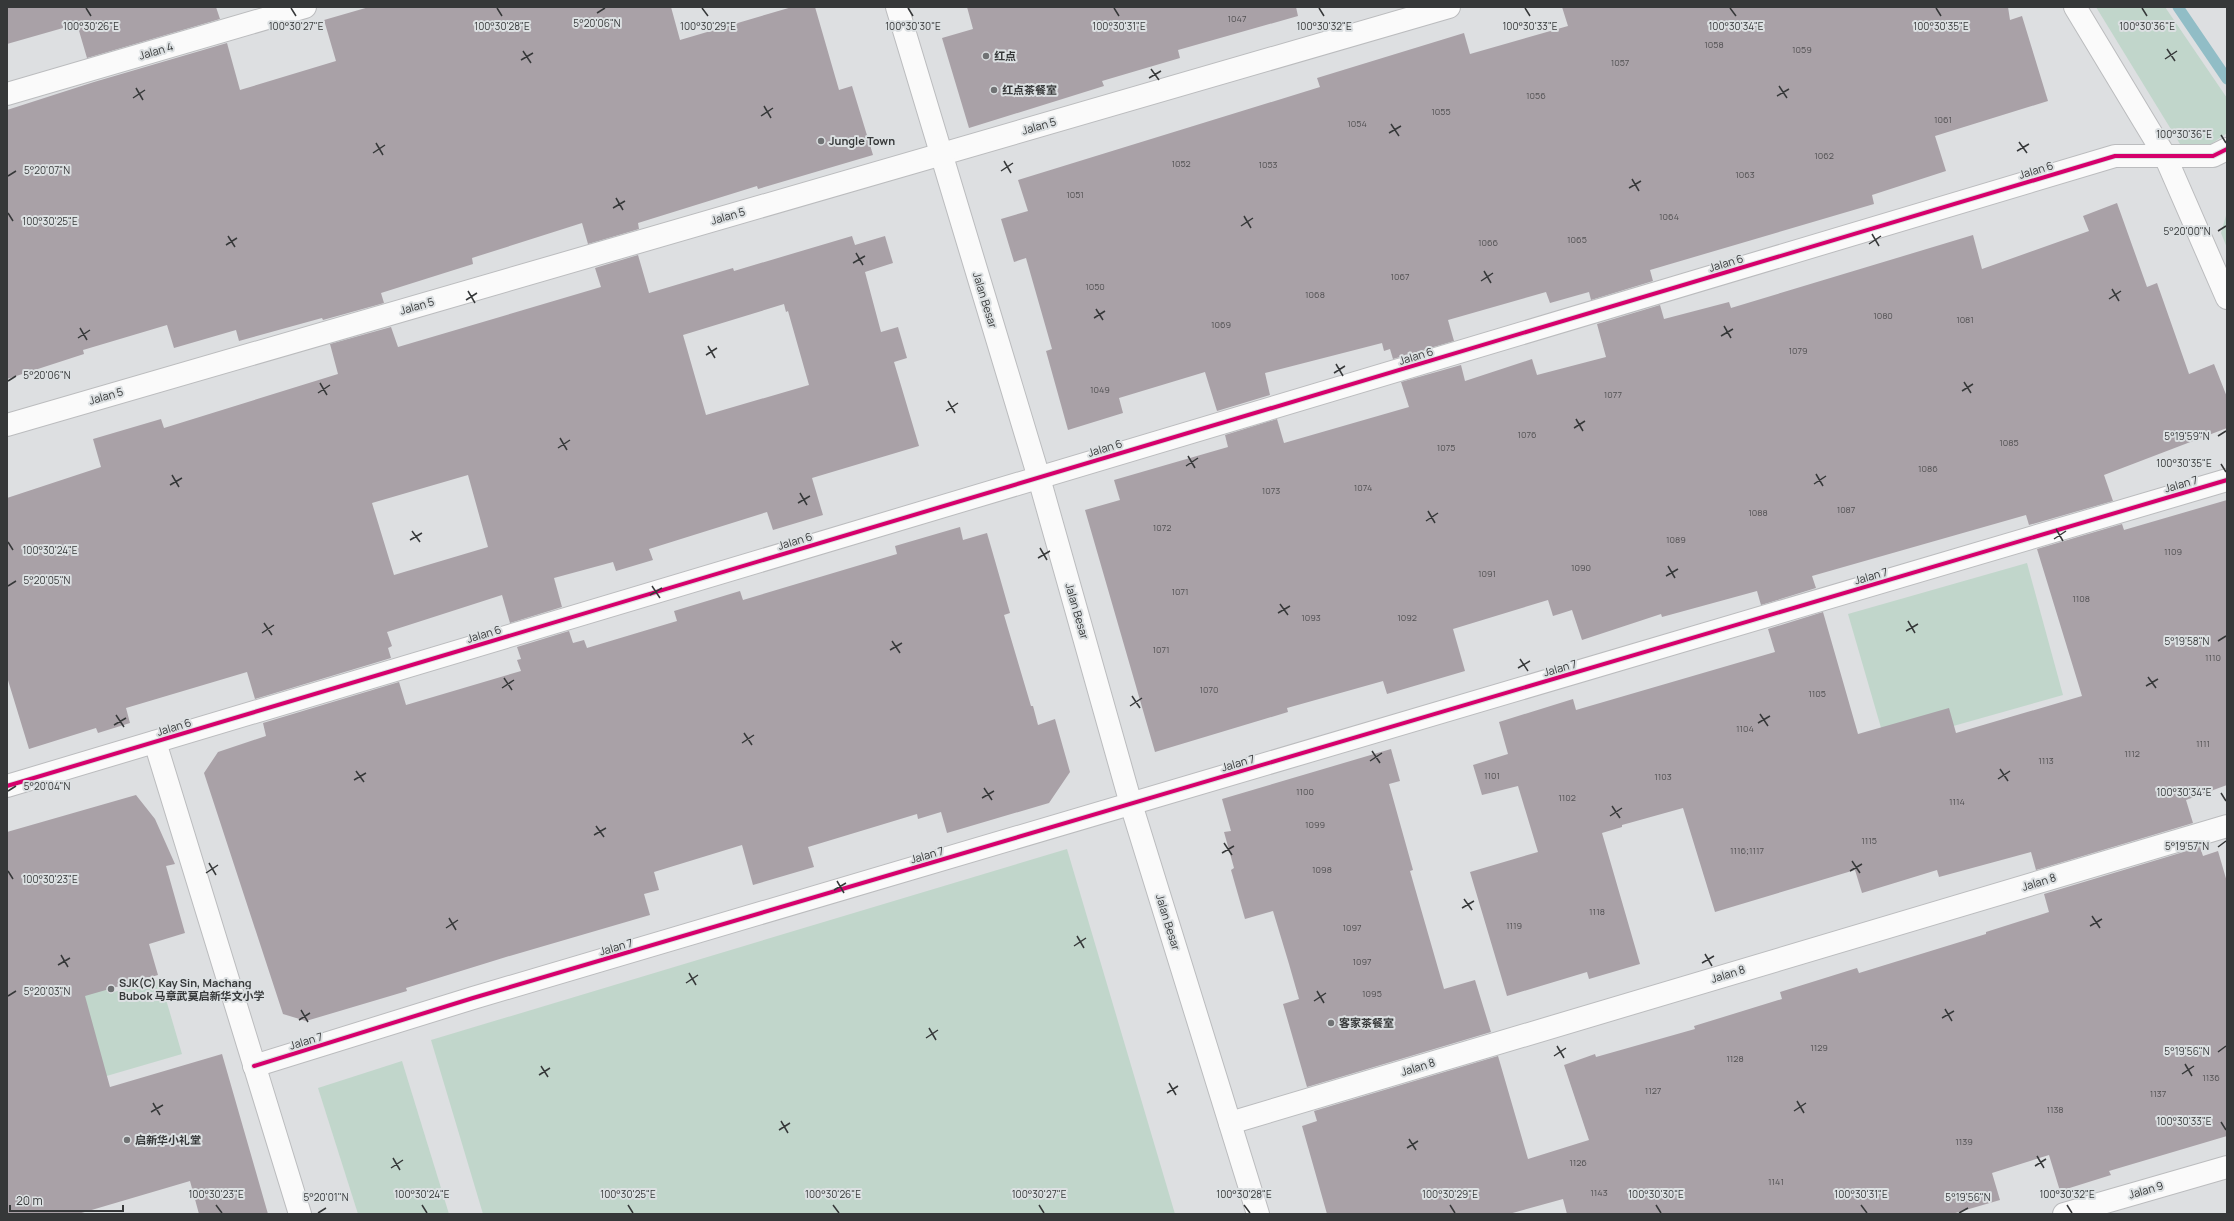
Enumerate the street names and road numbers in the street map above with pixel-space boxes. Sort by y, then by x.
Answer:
street label: Jalan 4 [137,38,175,63]
street label: Jalan 5 [1020,113,1058,138]
street label: Jalan 6 [2017,157,2055,182]
street label: Jalan 5 [709,203,747,228]
street label: Jalan 6 [1707,250,1745,275]
street label: Jalan Besar [970,270,1001,330]
street label: Jalan 5 [398,293,436,318]
street label: Jalan 6 [1397,343,1435,368]
street label: Jalan 5 [87,383,125,408]
street label: Jalan 6 [1086,435,1124,460]
street label: Jalan 7 [2162,472,2199,495]
street label: Jalan 6 [776,528,814,553]
street label: Jalan 7 [1852,564,1889,587]
street label: Jalan Besar [1062,581,1093,641]
street label: Jalan 6 [465,621,503,646]
street label: Jalan 7 [1541,656,1578,679]
street label: Jalan 6 [155,714,193,739]
street label: Jalan 7 [1219,751,1256,774]
street label: Jalan 7 [908,843,945,866]
street label: Jalan 8 [2020,869,2058,894]
street label: Jalan Besar [1153,892,1184,952]
street label: Jalan 7 [597,935,634,958]
street label: Jalan 8 [1709,961,1747,986]
street label: Jalan 7 [287,1028,324,1053]
street label: Jalan 8 [1399,1054,1437,1079]
street label: Jalan 9 [2127,1177,2165,1202]

